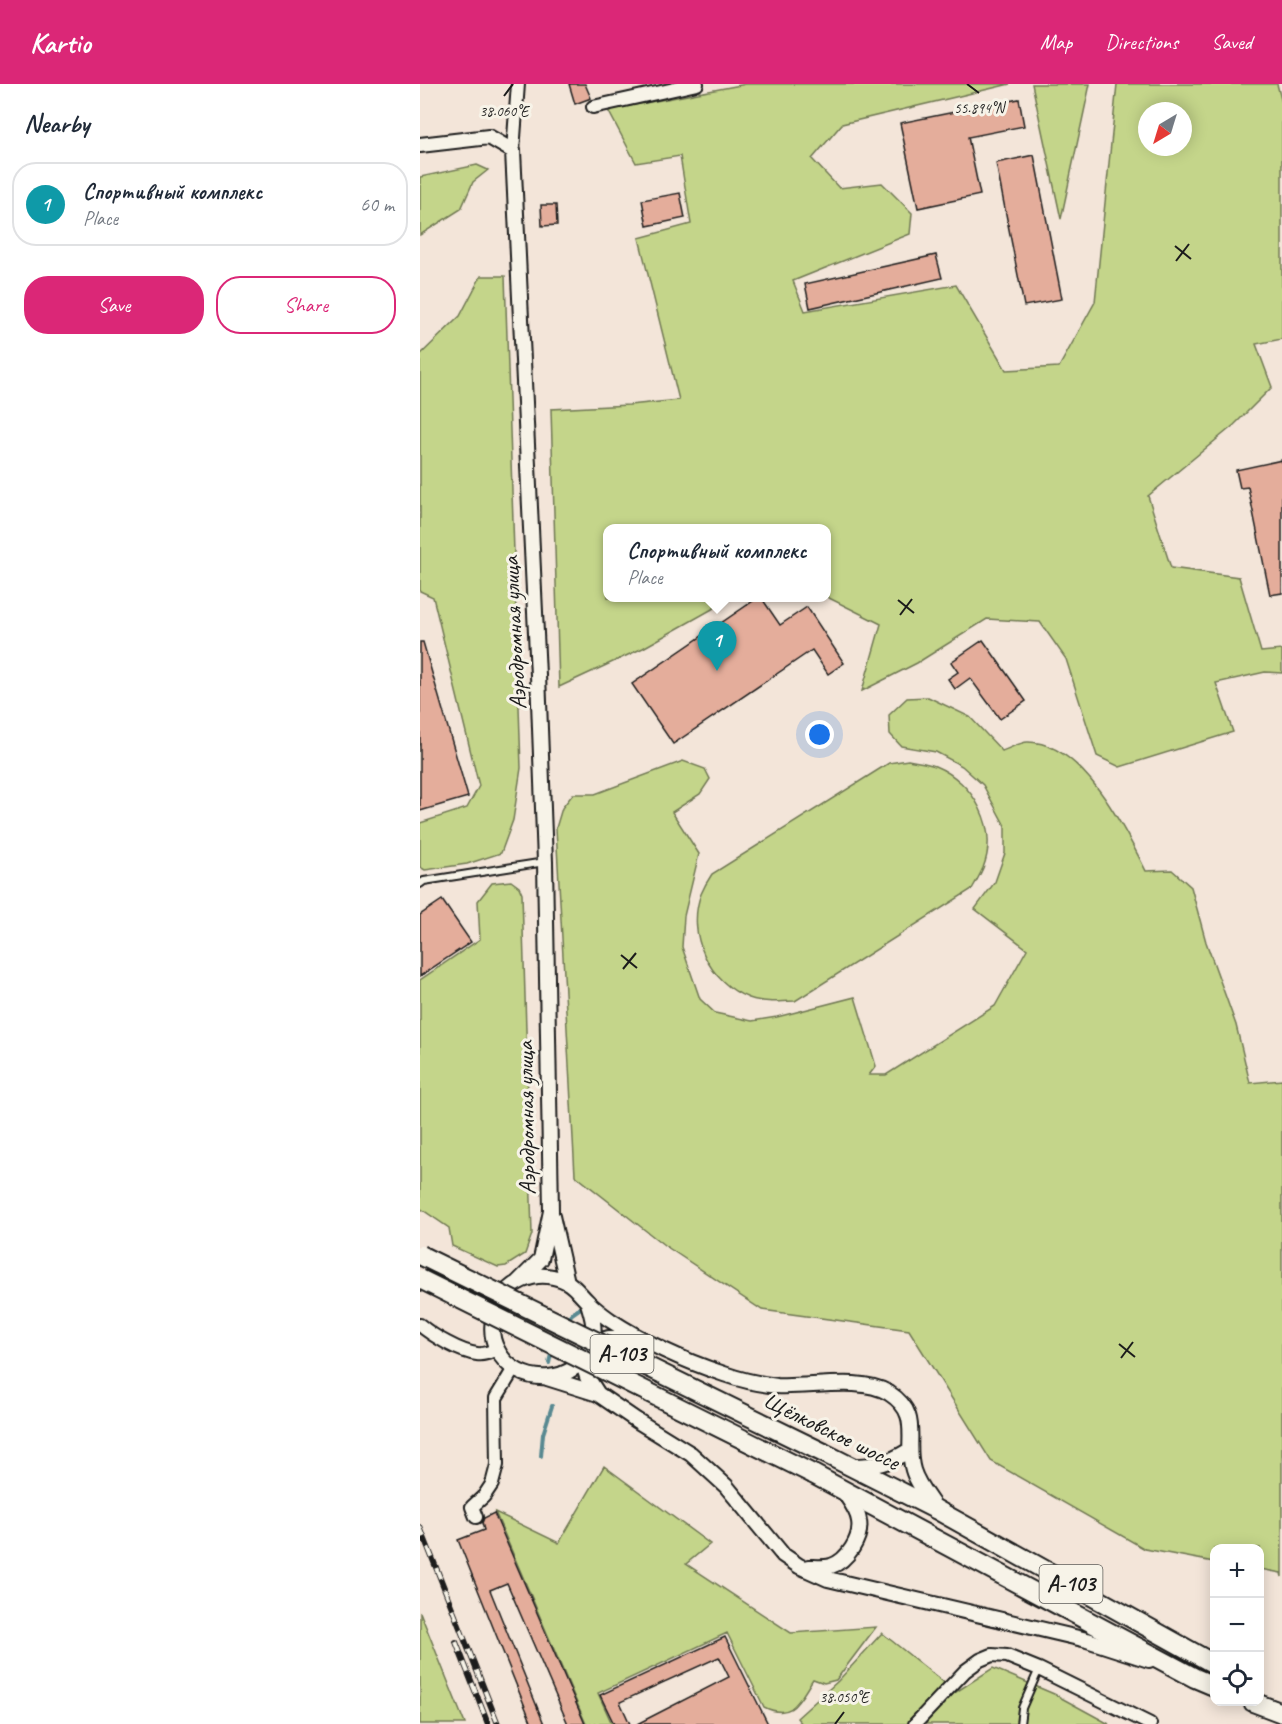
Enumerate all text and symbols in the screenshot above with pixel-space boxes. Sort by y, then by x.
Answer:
text: Kartio [30,25,91,60]
text: Map [1040,29,1072,55]
text: Directions [1105,29,1178,55]
text: Saved [1211,29,1252,55]
text: 55.894°N [954,99,1007,118]
text: 38.060°E [480,102,531,121]
north arrow [1138,102,1192,156]
text: Nearby [24,107,89,140]
text: Спортивный комплекс [83,178,262,206]
text: 1 [41,192,50,217]
text: 60 m [360,192,394,217]
text: Place [83,206,118,231]
button: Save [24,276,204,334]
button: Share [216,276,396,334]
popup [603,524,831,602]
text: Спортивный комплекс [627,537,807,565]
street label: Аэродромная улица [495,554,533,710]
text: Place [627,565,662,590]
pin: 1 [698,622,736,671]
your location [805,720,834,749]
street label: Аэродромная улица [510,1039,542,1195]
road number: А-103 [590,1335,654,1373]
street label: Щёлковское шоссе [759,1385,906,1478]
map controls [1210,1544,1264,1706]
button: + [1210,1544,1264,1598]
road number: А-103 [1040,1565,1102,1603]
button: − [1210,1598,1264,1652]
button: locate [1210,1652,1264,1706]
text: 38.050°E [820,1688,871,1707]

